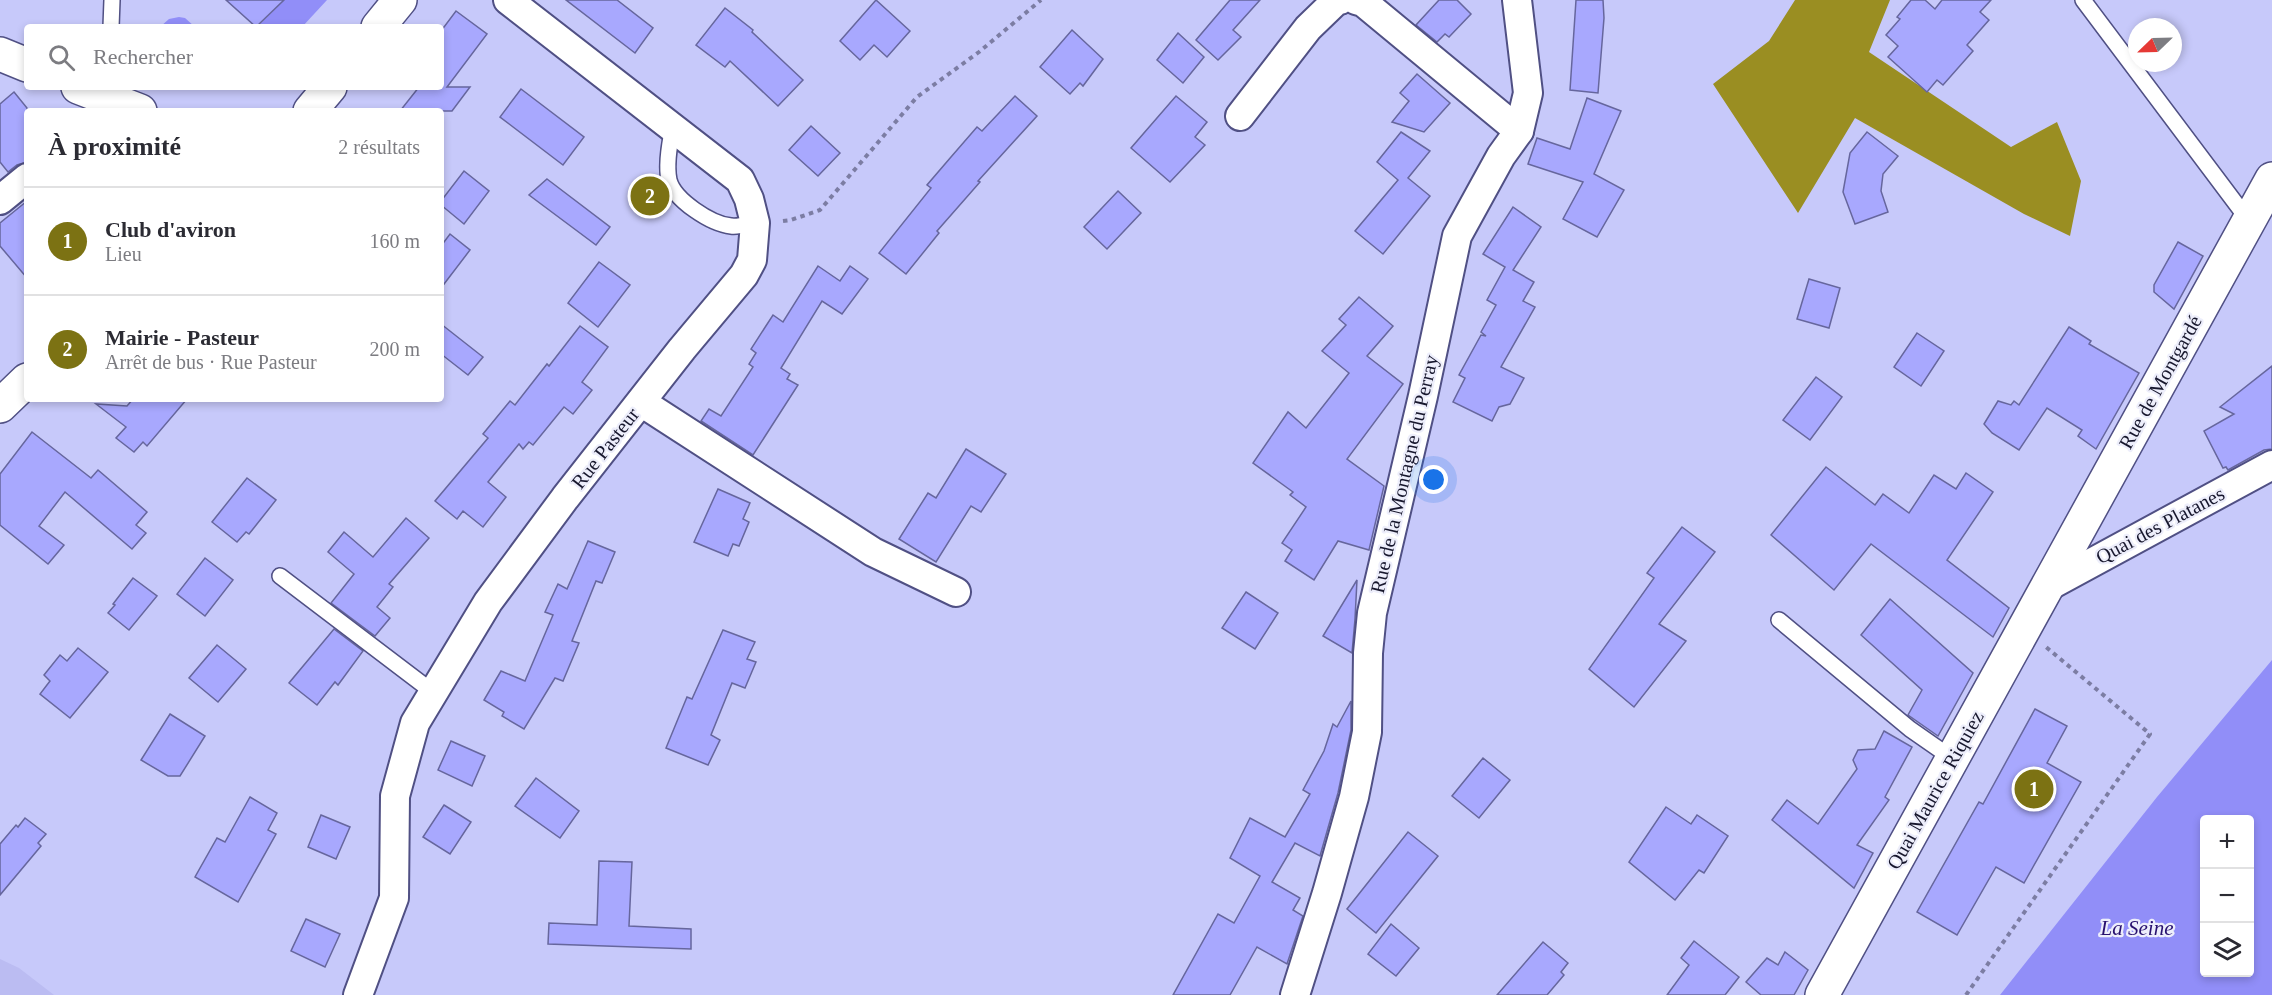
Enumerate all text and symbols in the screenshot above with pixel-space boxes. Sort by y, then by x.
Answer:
north arrow [2128,18,2182,72]
search box [24,24,444,90]
icon: search [45,41,78,74]
text: Rechercher [93,44,193,69]
text: À proximité [48,132,181,161]
text: 2 résultats [338,136,420,158]
pin: 2 [630,174,670,218]
text: Club d'aviron [105,217,236,242]
text: 1 [63,230,73,252]
text: 160 m [369,230,420,252]
text: Lieu [105,243,142,265]
street label: Rue de Montgardé [2114,311,2207,453]
text: Mairie - Pasteur [105,325,259,350]
text: 2 [63,338,73,360]
text: 200 m [369,338,420,360]
text: Arrêt de bus · Rue Pasteur [105,351,317,373]
street label: Rue de la Montagne du Perray [1366,353,1443,595]
street label: Rue Pasteur [567,403,643,493]
your location [1419,465,1448,494]
street label: Quai des Platanes [2092,482,2228,568]
street label: Quai Maurice Riquiez [1882,707,1989,874]
pin: 1 [2014,766,2054,812]
map controls [2200,815,2254,977]
button: + [2200,815,2254,869]
button: − [2200,869,2254,923]
water label: La Seine [2100,916,2173,940]
button: layers [2200,923,2254,977]

